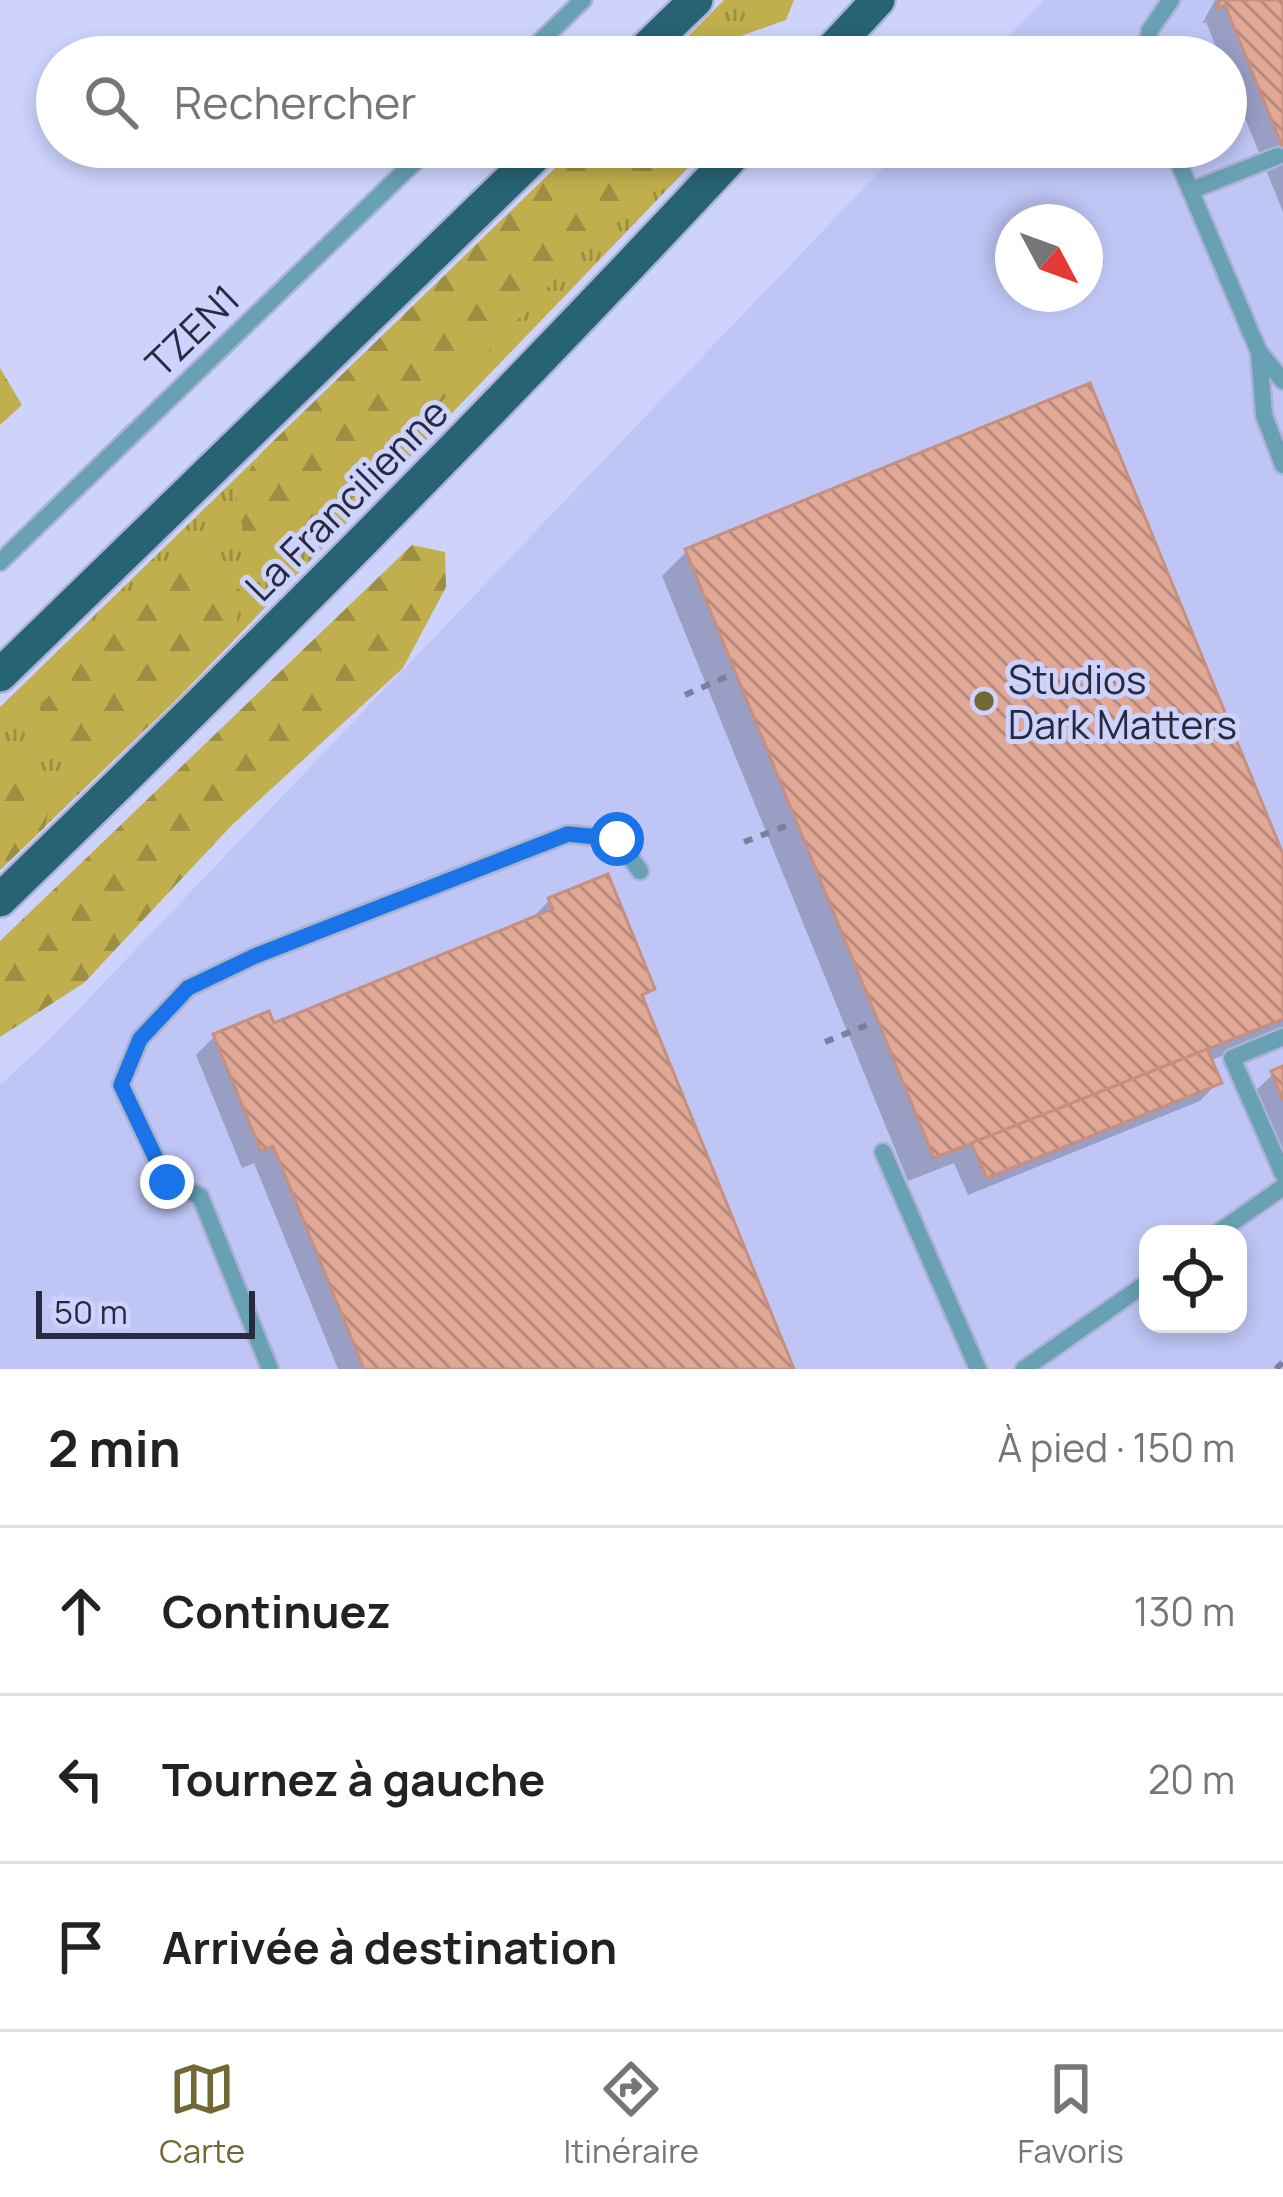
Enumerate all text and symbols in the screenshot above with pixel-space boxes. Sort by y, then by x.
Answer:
search box [36,36,1247,168]
icon: search [78,69,144,135]
text: Rechercher [174,71,417,133]
north arrow [995,204,1103,312]
street label: TZEN1 [133,272,251,388]
street label: La Francilienne [233,386,459,612]
place label: Studios Dark Matters [1008,652,1237,751]
marker: Studios Dark Matters [971,688,997,714]
route start [590,812,644,866]
route end [140,1155,194,1209]
map controls [1139,1225,1247,1333]
button: locate [1139,1225,1247,1333]
scale bar [36,1285,255,1338]
text: 50 m [54,1289,128,1334]
text: 2 min [48,1413,181,1482]
text: À pied · 150 m [998,1420,1235,1474]
icon: ahead [48,1578,114,1644]
text: Continuez [162,1580,391,1642]
text: 130 m [1134,1584,1235,1638]
icon: left [48,1746,114,1812]
text: Tournez à gauche [162,1748,545,1810]
text: 20 m [1148,1752,1235,1806]
icon: arrive [48,1914,114,1980]
text: Arrivée à destination [162,1916,617,1978]
tab: Carte [159,2056,245,2173]
tab: Itinéraire [563,2056,699,2173]
tab: Favoris [1018,2056,1124,2173]

